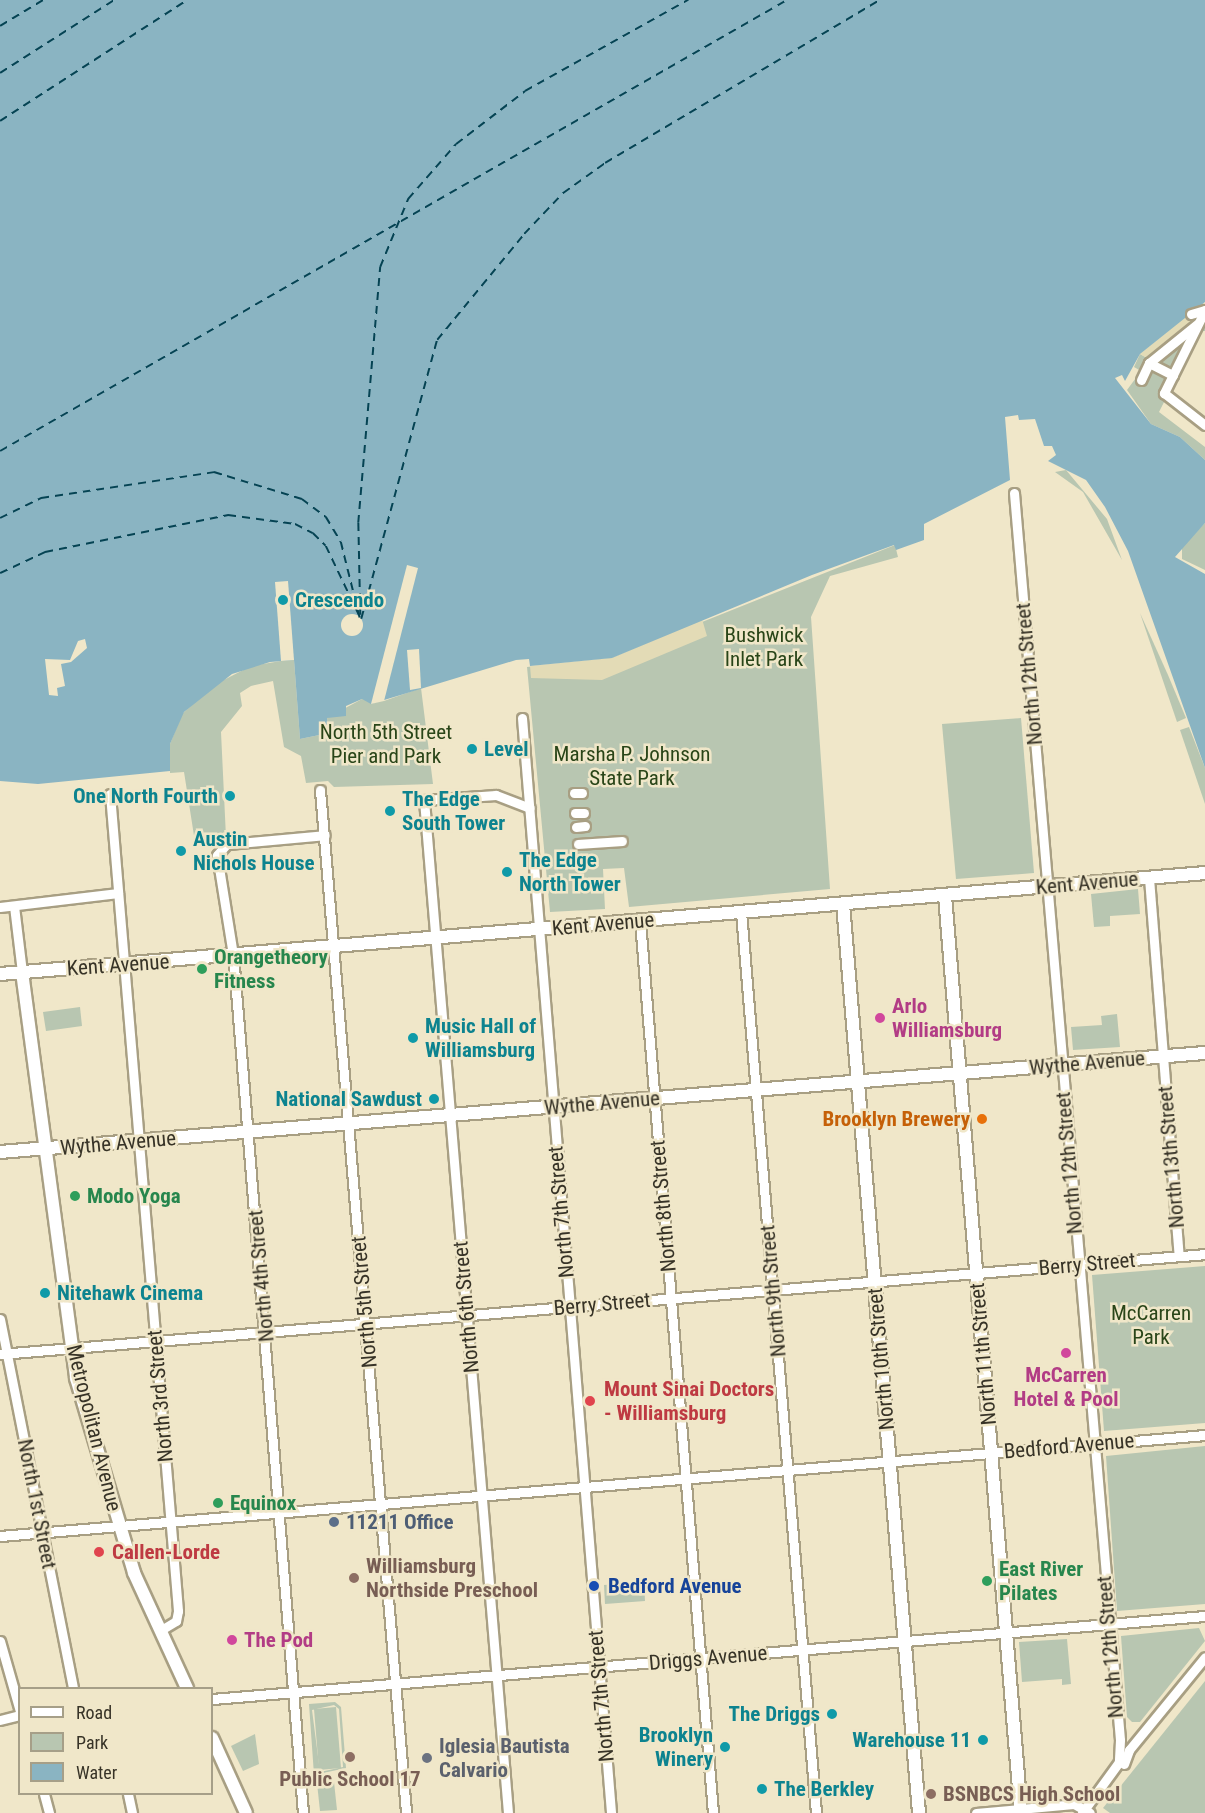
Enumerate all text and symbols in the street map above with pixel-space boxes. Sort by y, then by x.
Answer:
place label: Crescendo [295,587,384,613]
marker: Crescendo [276,593,290,607]
street label: North 12th Street [1010,602,1048,746]
park label: Bushwick Inlet Park [725,622,803,672]
park label: North 5th Street Pier and Park [320,719,452,769]
place label: Level [484,736,529,762]
park label: Marsha P. Johnson State Park [554,741,710,791]
marker: Level [465,742,479,756]
place label: One North Fourth [73,783,218,809]
place label: The Edge South Tower [402,786,506,836]
marker: One North Fourth [223,789,237,803]
marker: The Edge South Tower [383,804,397,818]
place label: Austin Nichols House [193,826,315,876]
marker: Austin Nichols House [174,844,188,858]
place label: The Edge North Tower [519,847,621,897]
marker: The Edge North Tower [500,865,514,879]
street label: Kent Avenue [1035,866,1139,900]
street label: Kent Avenue [551,907,655,941]
place label: Orangetheory Fitness [214,944,328,994]
street label: Kent Avenue [66,949,170,981]
marker: Orangetheory Fitness [195,962,209,976]
place label: Arlo Williamsburg [892,993,1002,1043]
marker: Arlo Williamsburg [873,1011,887,1025]
place label: Music Hall of Williamsburg [425,1013,536,1063]
marker: Music Hall of Williamsburg [406,1031,420,1045]
street label: Wythe Avenue [1028,1045,1146,1081]
street label: Wythe Avenue [543,1085,661,1121]
street label: North 13th Street [1152,1085,1190,1229]
place label: National Sawdust [275,1086,422,1112]
street label: North 12th Street [1050,1091,1088,1235]
marker: National Sawdust [427,1092,441,1106]
place label: Brooklyn Brewery [822,1106,970,1132]
marker: Brooklyn Brewery [975,1112,989,1126]
street label: Wythe Avenue [59,1125,177,1161]
street label: North 8th Street [645,1139,681,1273]
street label: North 7th Street [543,1145,579,1279]
place label: Modo Yoga [87,1183,181,1209]
marker: Modo Yoga [68,1189,82,1203]
street label: North 4th Street [243,1209,279,1343]
street label: North 9th Street [755,1224,791,1358]
street label: North 5th Street [346,1235,382,1369]
street label: North 6th Street [448,1240,484,1374]
street label: Berry Street [1038,1247,1136,1281]
place label: Nitehawk Cinema [57,1280,203,1306]
street label: North 11th Street [964,1282,1002,1426]
marker: Nitehawk Cinema [38,1286,52,1300]
street label: Berry Street [553,1287,651,1321]
street label: North 10th Street [862,1287,900,1431]
park label: McCarren Park [1111,1300,1191,1350]
street label: North 3rd Street [142,1329,178,1463]
street label: Metropolitan Avenue [61,1342,127,1514]
marker: McCarren Hotel & Pool [1059,1346,1073,1360]
place label: McCarren Hotel & Pool [1014,1362,1118,1412]
place label: Mount Sinai Doctors - Williamsburg [604,1376,774,1426]
marker: Mount Sinai Doctors - Williamsburg [581,1392,599,1410]
street label: Bedford Avenue [1003,1428,1135,1464]
street label: North 1st Street [12,1437,62,1571]
place label: Equinox [230,1490,296,1516]
marker: Equinox [211,1496,225,1510]
place label: 11211 Office [346,1509,454,1535]
marker: 11211 Office [327,1515,341,1529]
place label: Callen-Lorde [112,1539,220,1565]
marker: Callen-Lorde [90,1543,108,1561]
place label: Williamsburg Northside Preschool [366,1553,538,1603]
place label: East River Pilates [999,1556,1083,1606]
marker: Williamsburg Northside Preschool [347,1571,361,1585]
place label: Bedford Avenue [608,1573,742,1599]
marker: East River Pilates [980,1574,994,1588]
street label: North 12th Street [1091,1575,1129,1719]
marker: Bedford Avenue [585,1577,603,1595]
place label: The Pod [244,1627,313,1653]
street label: North 7th Street [583,1629,619,1763]
marker: The Pod [225,1633,239,1647]
street label: Driggs Avenue [648,1640,768,1676]
legend [18,1687,213,1795]
place label: The Driggs [729,1701,820,1727]
text: Road [76,1702,112,1723]
marker: The Driggs [825,1707,839,1721]
place label: Brooklyn Winery [639,1722,713,1772]
place label: Warehouse 11 [852,1727,971,1753]
text: Park [76,1732,108,1753]
place label: Iglesia Bautista Calvario [439,1733,570,1783]
marker: Warehouse 11 [976,1733,990,1747]
marker: Brooklyn Winery [718,1740,732,1754]
marker: Public School 17 [343,1750,357,1764]
marker: Iglesia Bautista Calvario [420,1751,434,1765]
text: Water [76,1762,117,1783]
place label: Public School 17 [279,1766,421,1792]
place label: The Berkley [774,1776,874,1802]
place label: BSNBCS High School [943,1781,1120,1807]
marker: The Berkley [755,1782,769,1796]
marker: BSNBCS High School [924,1787,938,1801]

